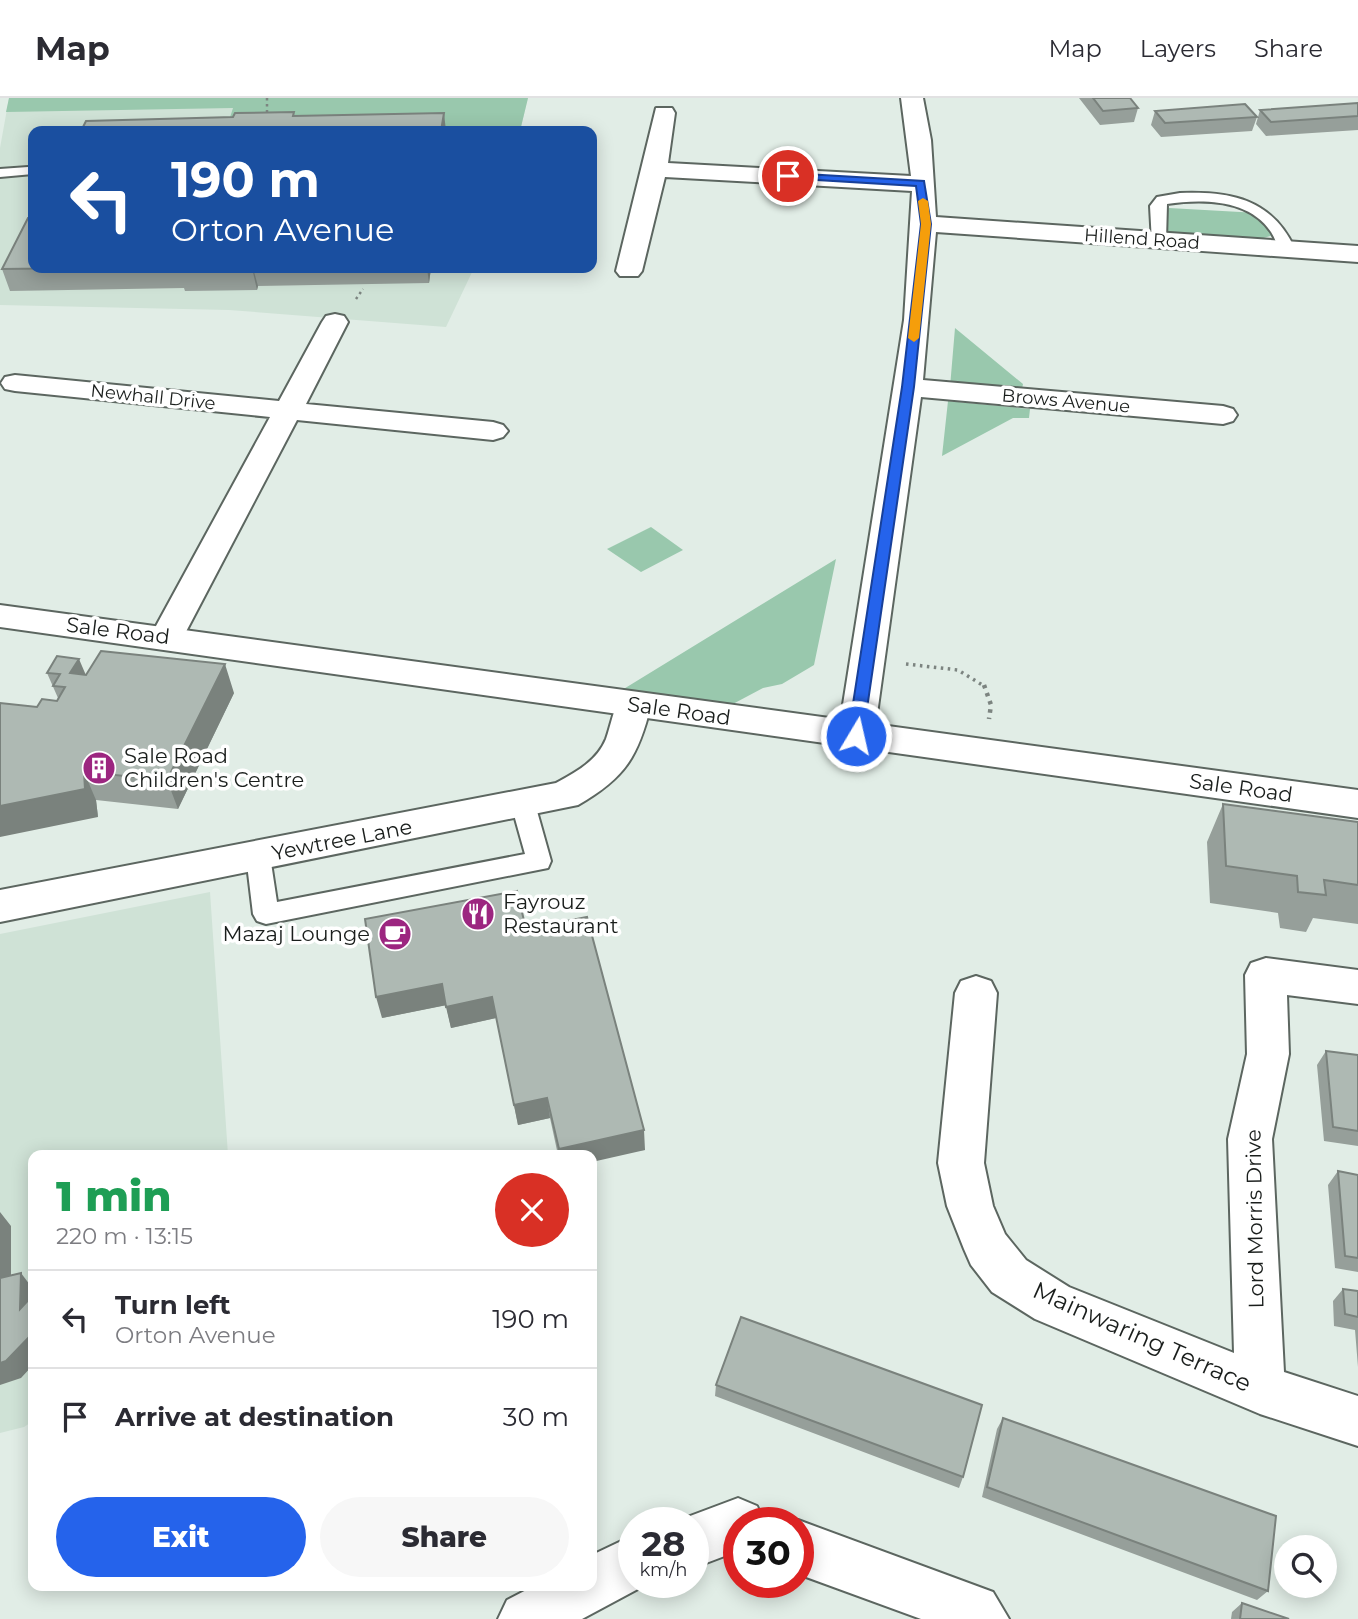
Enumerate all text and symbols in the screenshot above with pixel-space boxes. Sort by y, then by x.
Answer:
text: Map [35,28,110,68]
text: Map [1048,34,1102,63]
text: Layers [1140,34,1216,63]
text: Share [1254,34,1323,63]
pin [758,146,818,206]
text: 190 m [171,150,320,209]
icon: left [56,154,147,245]
icon: arrive [769,157,807,195]
text: Orton Avenue [171,210,394,249]
street label: Hillend Road [1083,224,1201,254]
street label: Newhall Drive [89,380,217,415]
street label: Brows Avenue [1001,384,1131,418]
street label: Sale Road [65,612,171,649]
street label: Sale Road [626,691,732,730]
position arrow [819,699,893,773]
place label: Sale Road Children's Centre [124,743,304,792]
building icon: Sale Road Children's Centre [80,749,118,787]
street label: Sale Road [1188,768,1294,807]
street label: Yewtree Lane [270,814,414,865]
place label: Fayrouz Restaurant [503,889,618,938]
restaurant icon: Fayrouz Restaurant [459,895,497,933]
cafe icon: Mazaj Lounge [376,915,414,953]
place label: Mazaj Lounge [222,921,370,946]
street label: Lord Morris Drive [1240,1129,1269,1309]
text: 1 min [56,1170,172,1222]
button: close [495,1173,569,1247]
text: 220 m · 13:15 [56,1222,193,1250]
street label: Mainwaring Terrace [1028,1275,1256,1398]
text: Turn left [115,1289,231,1321]
icon: left [56,1300,94,1338]
text: 190 m [492,1303,569,1335]
text: Orton Avenue [115,1321,276,1349]
icon: arrive [56,1398,94,1436]
text: Arrive at destination [115,1401,394,1433]
text: 30 m [503,1401,569,1433]
button: Exit [56,1497,306,1577]
button: Share [320,1497,569,1577]
speed limit sign: 30 [723,1507,814,1598]
text: 28 [642,1522,685,1565]
map controls [1274,1535,1337,1598]
button: search [1274,1535,1337,1598]
text: km/h [639,1559,688,1581]

